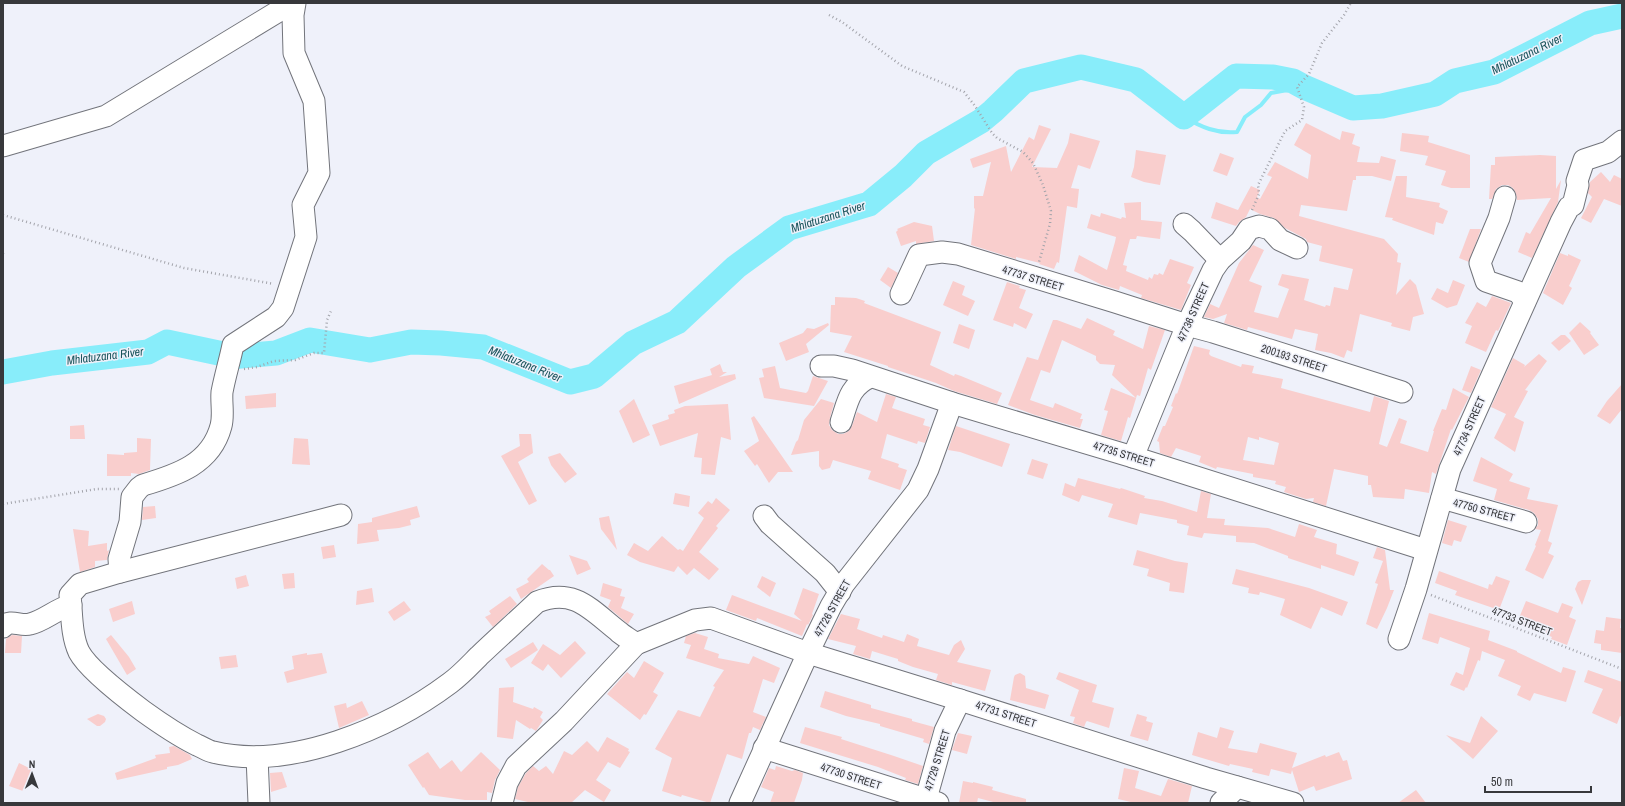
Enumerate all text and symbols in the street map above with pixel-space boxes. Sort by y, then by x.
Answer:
water label: Mhlatuzana River [1489,30,1566,78]
water label: Mhlatuzana River [789,197,868,237]
street label: 47737 STREET [1001,262,1066,294]
street label: 47736 STREET [1174,280,1212,344]
street label: 200193 STREET [1259,341,1329,375]
water label: Mhlatuzana River [486,342,564,386]
water label: Mhlatuzana River [66,343,145,369]
street label: 47734 STREET [1450,394,1488,458]
street label: 47735 STREET [1092,438,1157,470]
street label: 47750 STREET [1452,495,1517,525]
street label: 47726 STREET [811,577,854,639]
street label: 47733 STREET [1490,603,1554,639]
street label: 47731 STREET [974,698,1039,731]
street label: 47729 STREET [921,727,953,792]
north arrow [12,754,52,794]
text: N [29,757,36,771]
street label: 47730 STREET [819,760,884,793]
scale bar [1485,768,1591,794]
text: 50 m [1491,774,1513,790]

